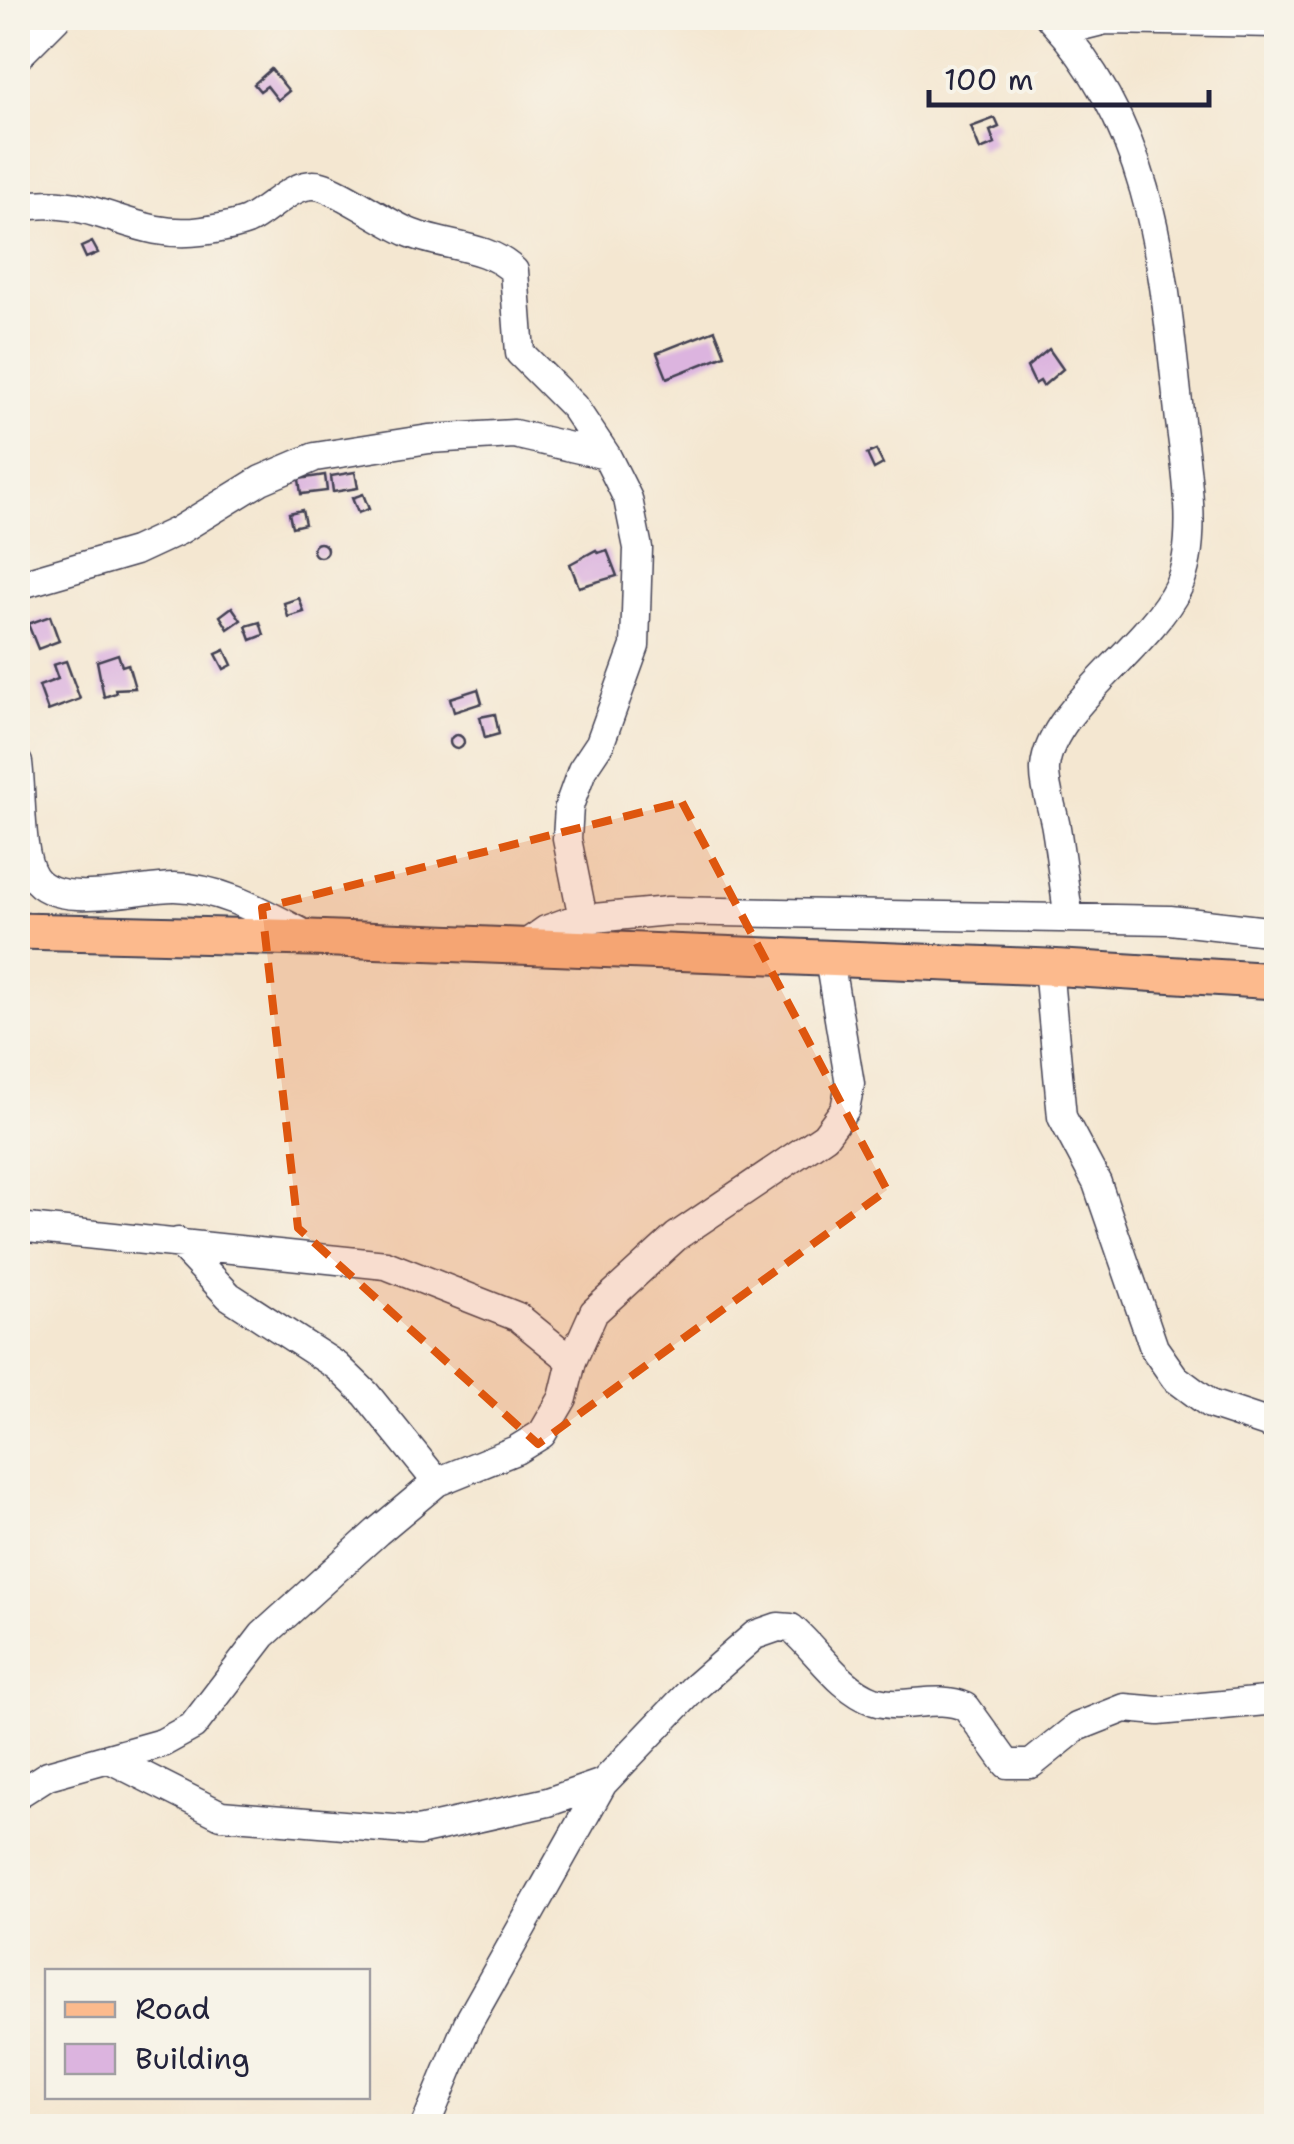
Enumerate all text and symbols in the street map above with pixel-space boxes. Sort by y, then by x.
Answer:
scale bar [929,45,1209,107]
text: 100 m [944,59,1034,100]
legend [45,1969,370,2099]
text: Road [135,1988,210,2029]
text: Building [135,2038,250,2079]

